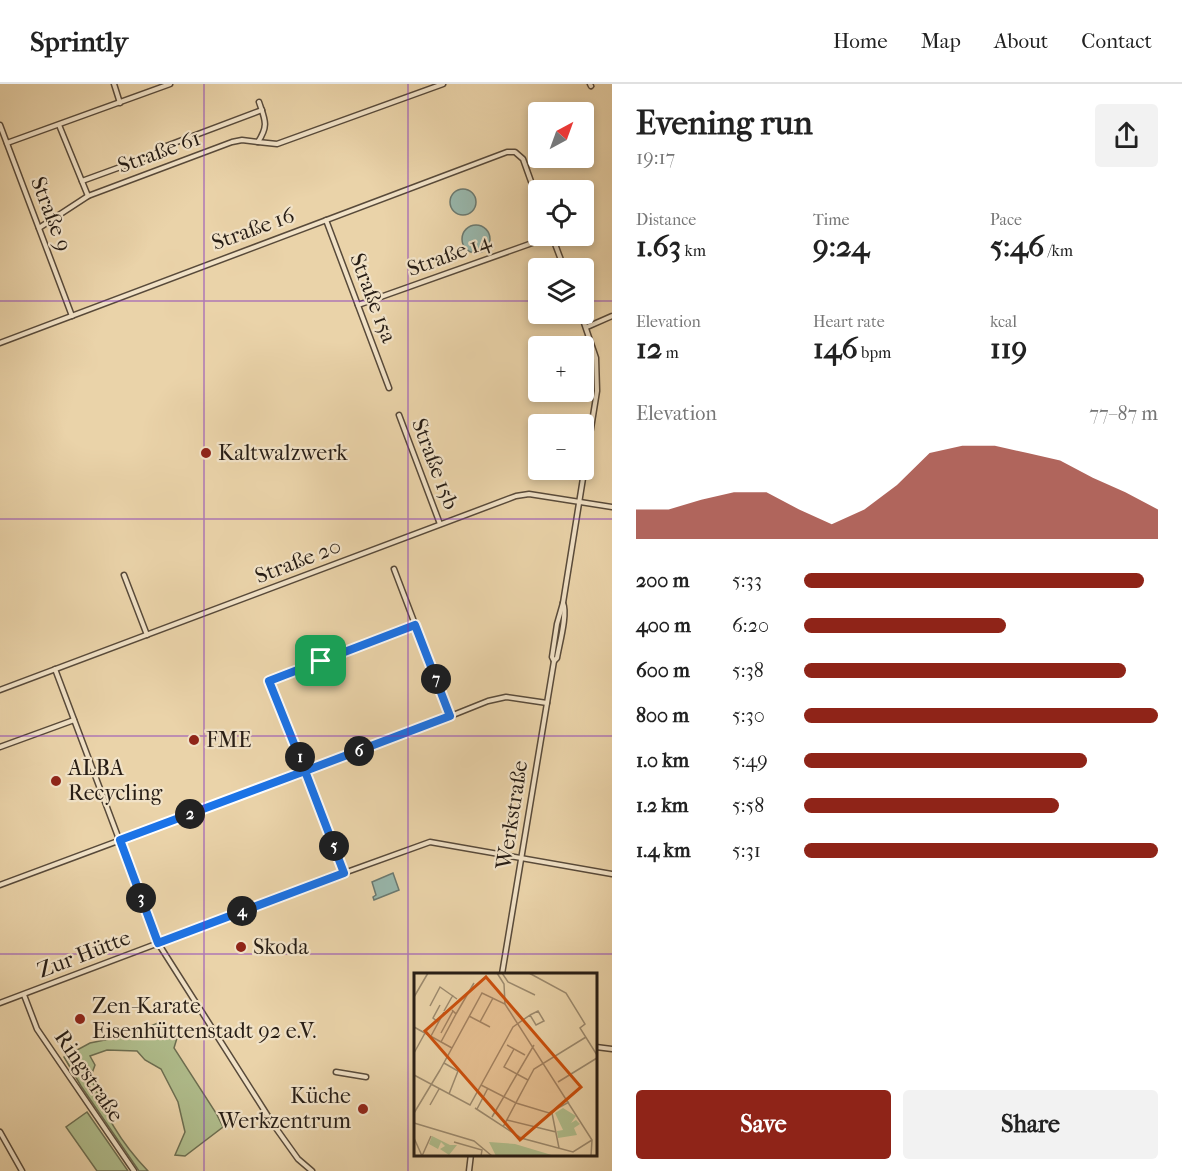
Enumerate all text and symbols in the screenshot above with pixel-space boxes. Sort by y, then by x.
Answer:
text: Sprintly [30,25,128,58]
text: Home [833,29,888,53]
text: Map [921,29,961,53]
text: About [994,29,1048,53]
text: Contact [1081,29,1152,53]
north arrow [528,102,594,168]
map controls [528,102,594,480]
text: Evening run [636,104,813,143]
button: share [1095,104,1158,167]
street label: Straße 61 [114,125,204,179]
text: 19:17 [636,146,675,169]
street label: Straße 9 [25,173,77,255]
button: locate [528,180,594,246]
street label: Straße 16 [208,202,298,256]
text: Distance [636,210,696,229]
text: Time [813,210,849,229]
text: Pace [990,210,1022,229]
street label: Straße 14 [404,228,495,282]
text: 1.63 [636,229,681,264]
text: 9:24 [813,229,869,264]
text: 5:46 [990,229,1044,264]
text: km [681,241,706,260]
text: /km [1044,241,1073,260]
street label: Straße 15a [344,250,402,347]
button: layers [528,258,594,324]
text: Elevation [636,312,701,331]
text: Heart rate [813,312,885,331]
text: kcal [990,312,1017,331]
text: 12 [636,331,662,366]
text: 146 [813,331,858,366]
text: 119 [990,331,1027,366]
button: + [528,336,594,402]
text: m [662,343,679,362]
text: bpm [858,343,891,362]
text: Elevation [636,402,717,425]
text: 77–87 m [1089,402,1158,425]
button: − [528,414,594,480]
street label: Straße 15b [406,415,464,513]
place label: Kaltwalzwerk [218,440,348,466]
marker: Kaltwalzwerk [199,446,213,460]
street label: Straße 20 [251,533,345,589]
text: 200 m [636,569,689,592]
text: 5:33 [732,569,762,592]
text: 400 m [636,614,691,637]
text: 6:20 [732,614,769,637]
pin [295,635,346,686]
icon: arrive [304,644,337,677]
text: 600 m [636,659,690,682]
text: 5:38 [732,659,764,682]
pin: 7 [421,664,451,694]
text: 7 [432,669,440,688]
text: 800 m [636,704,689,727]
text: 5:30 [732,704,765,727]
place label: FME [206,727,251,753]
marker: FME [187,733,201,747]
pin: 6 [344,736,374,766]
text: 6 [355,741,363,760]
pin: 1 [285,742,315,772]
text: 1 [297,747,303,766]
text: 1.0 km [636,749,689,772]
text: 5:49 [732,749,768,772]
place label: ALBA Recycling [67,755,162,806]
street label: Werkstraße [490,759,533,872]
marker: ALBA Recycling [49,774,63,788]
text: 1.2 km [636,794,689,817]
text: 5:58 [732,794,764,817]
pin: 2 [175,799,205,829]
text: 2 [186,804,194,823]
pin: 5 [319,831,349,861]
text: 5 [331,836,337,855]
text: 1.4 km [636,839,691,862]
text: 5:31 [732,839,761,862]
pin: 3 [126,883,156,913]
text: 3 [138,888,144,907]
pin: 4 [227,896,257,926]
text: 4 [237,901,247,920]
street label: Zur Hütte [34,924,134,984]
place label: Skoda [253,934,309,960]
marker: Skoda [234,940,248,954]
inset map [414,973,597,1156]
place label: Zen-Karate Eisenhüttenstadt 92 e.V. [92,993,317,1044]
marker: Zen-Karate Eisenhüttenstadt 92 e.V. [73,1012,87,1026]
street label: Ringstraße [49,1025,129,1127]
place label: Küche Werkzentrum [217,1083,352,1134]
button: Save [636,1090,891,1159]
button: Share [903,1090,1158,1159]
marker: Küche Werkzentrum [356,1102,370,1116]

